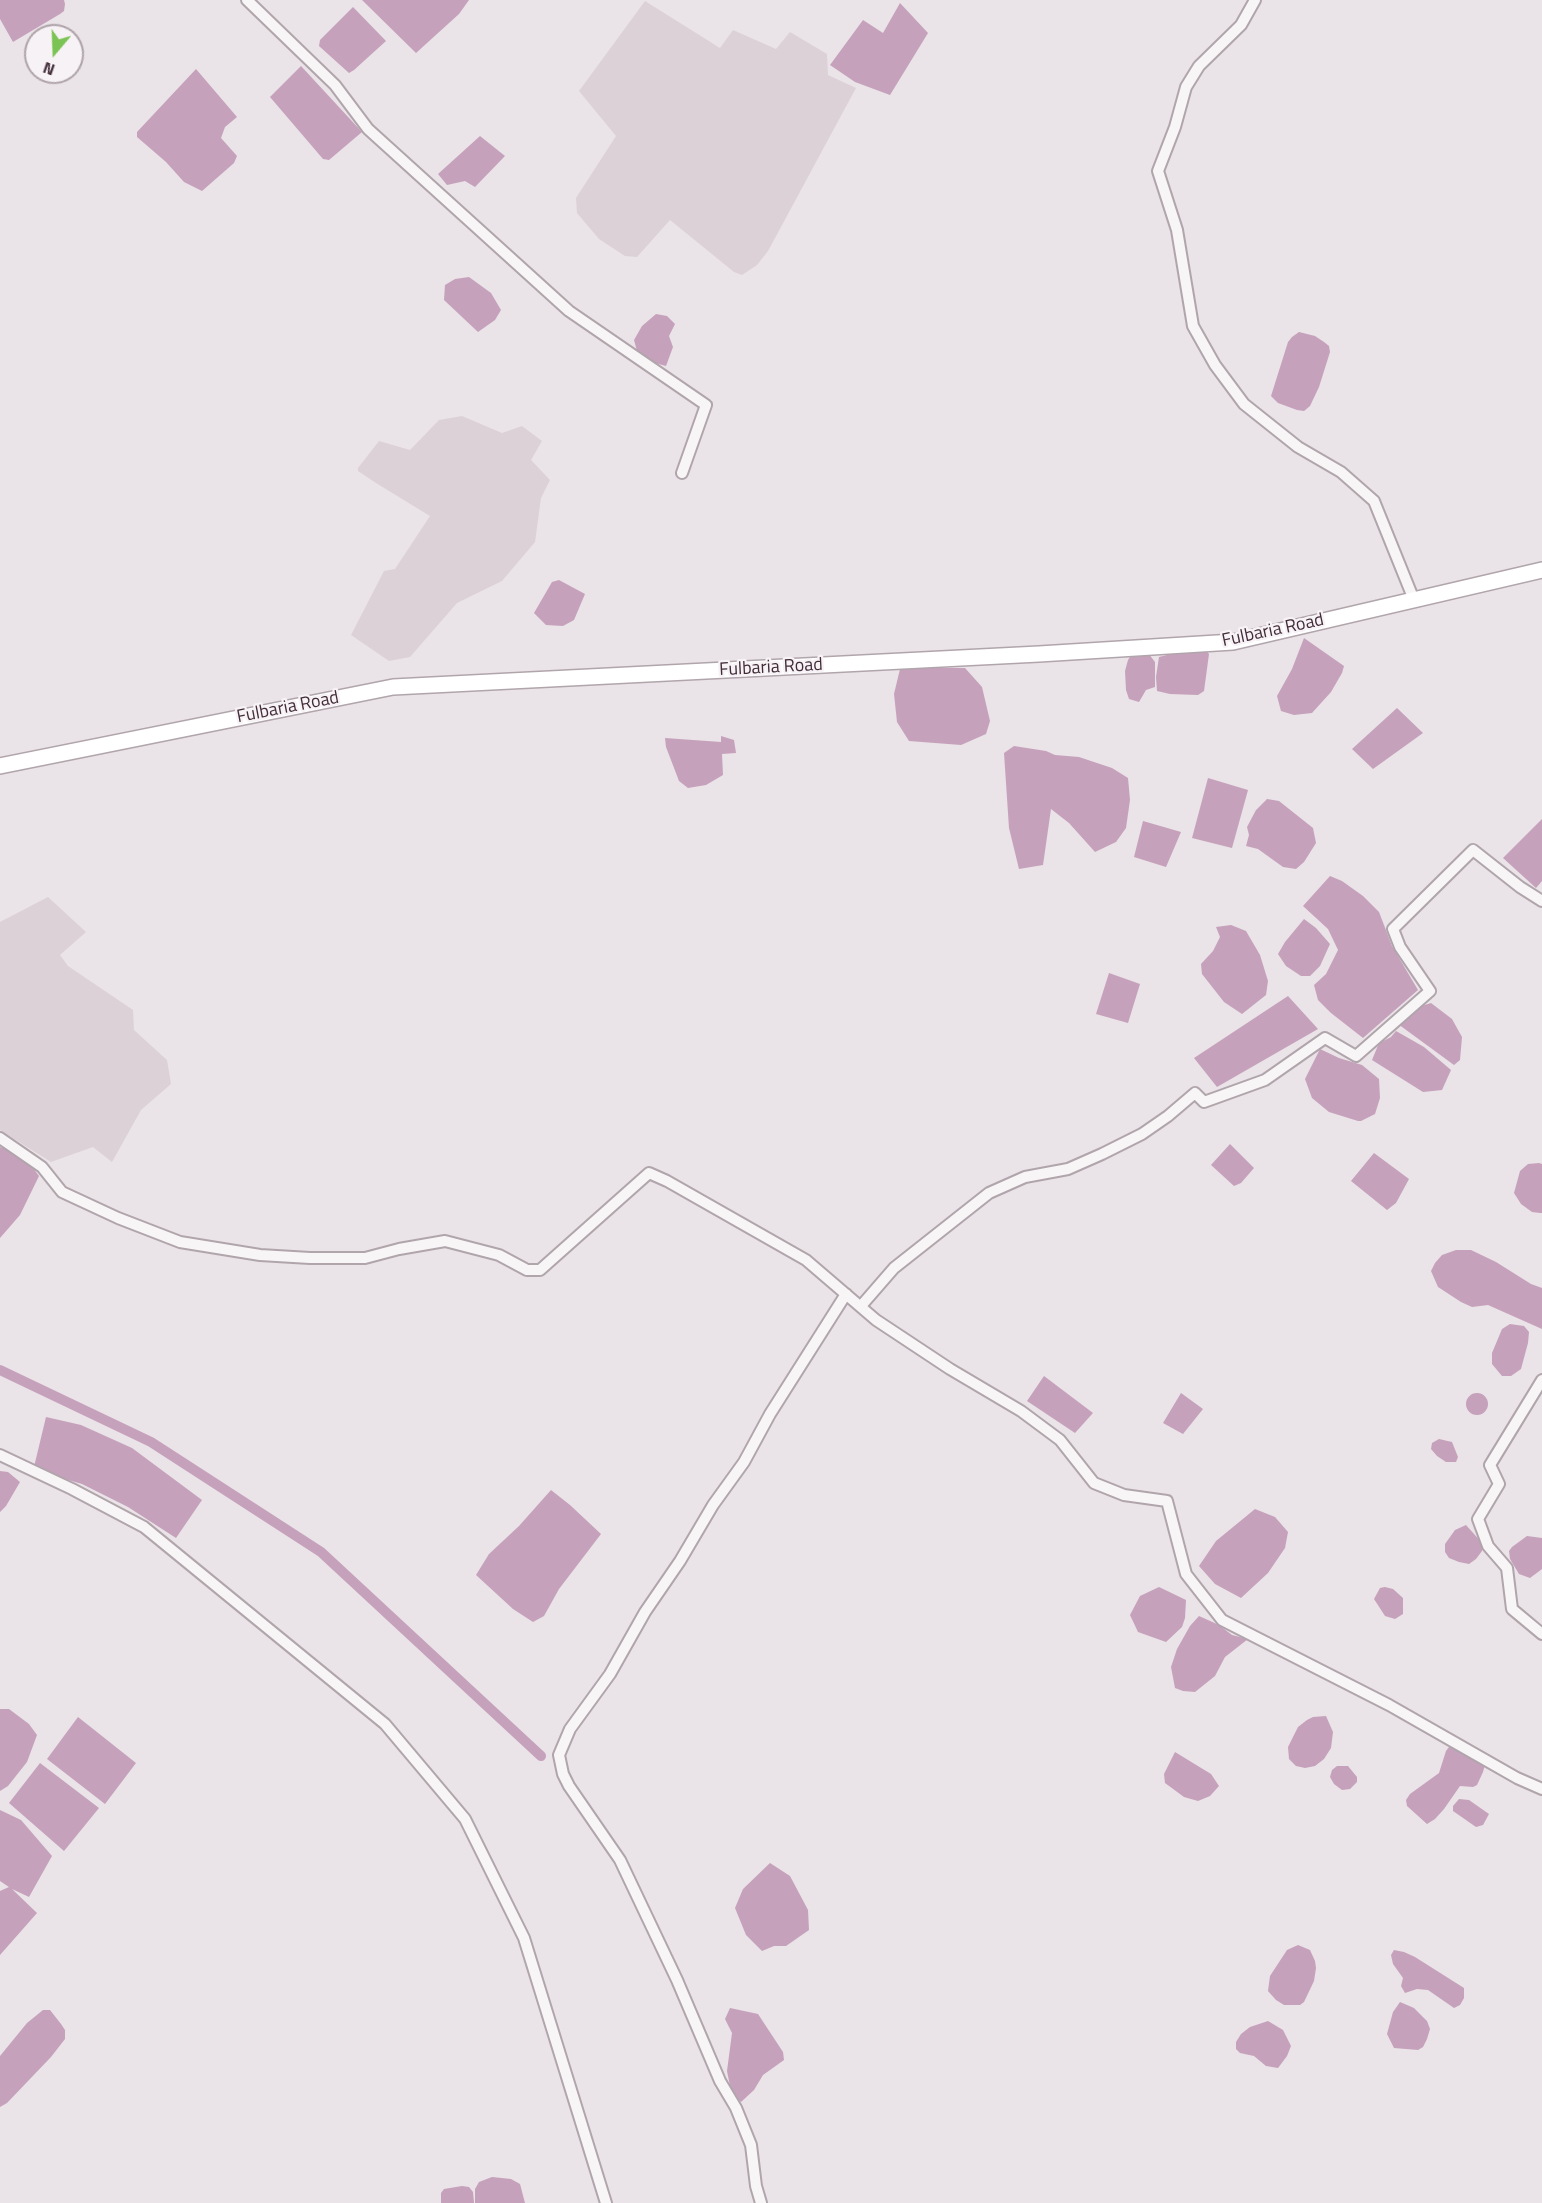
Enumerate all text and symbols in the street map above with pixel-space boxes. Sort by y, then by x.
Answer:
north arrow [24,24,84,84]
text: N [40,56,58,82]
street label: Fulbaria Road [1220,610,1326,652]
street label: Fulbaria Road [719,655,823,681]
street label: Fulbaria Road [235,688,341,728]

